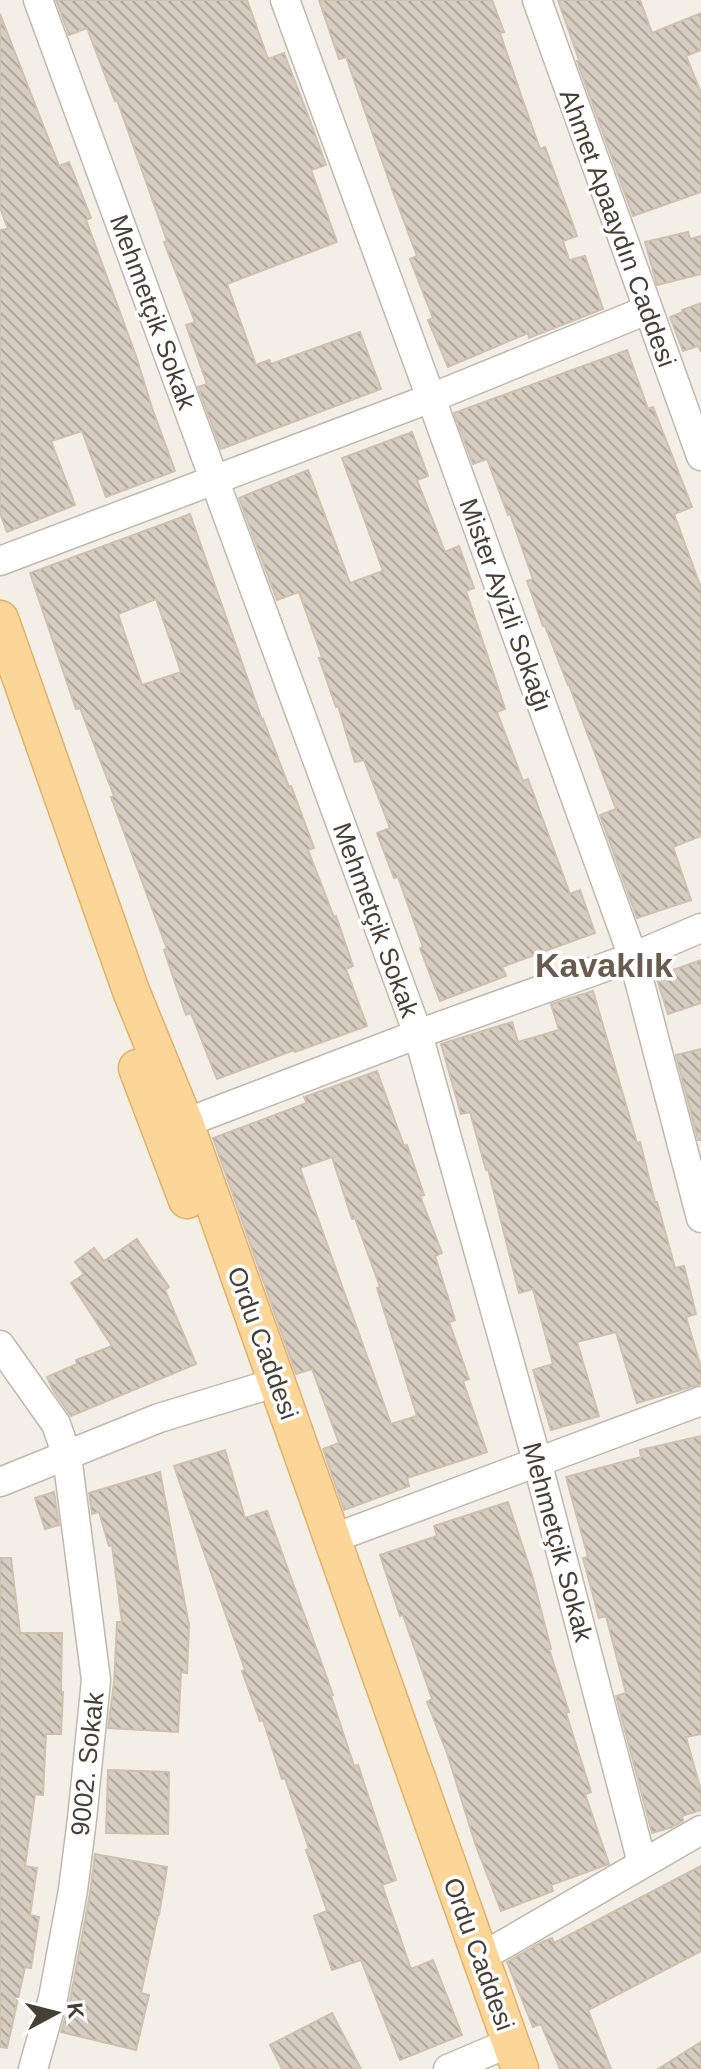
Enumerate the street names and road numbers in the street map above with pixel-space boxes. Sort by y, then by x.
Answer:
street label: Ahmet Apaaydın Caddesi [554,85,682,371]
street label: Mehmetçik Sokak [104,210,203,414]
street label: Mister Ayizli Sokağı [453,494,559,716]
street label: Mehmetçik Sokak [327,818,426,1022]
street label: Ordu Caddesi [221,1262,305,1424]
street label: Mehmetçik Sokak [517,1439,599,1646]
street label: 9002. Sokak [65,1690,110,1837]
street label: Ordu Caddesi [437,1873,521,2035]

